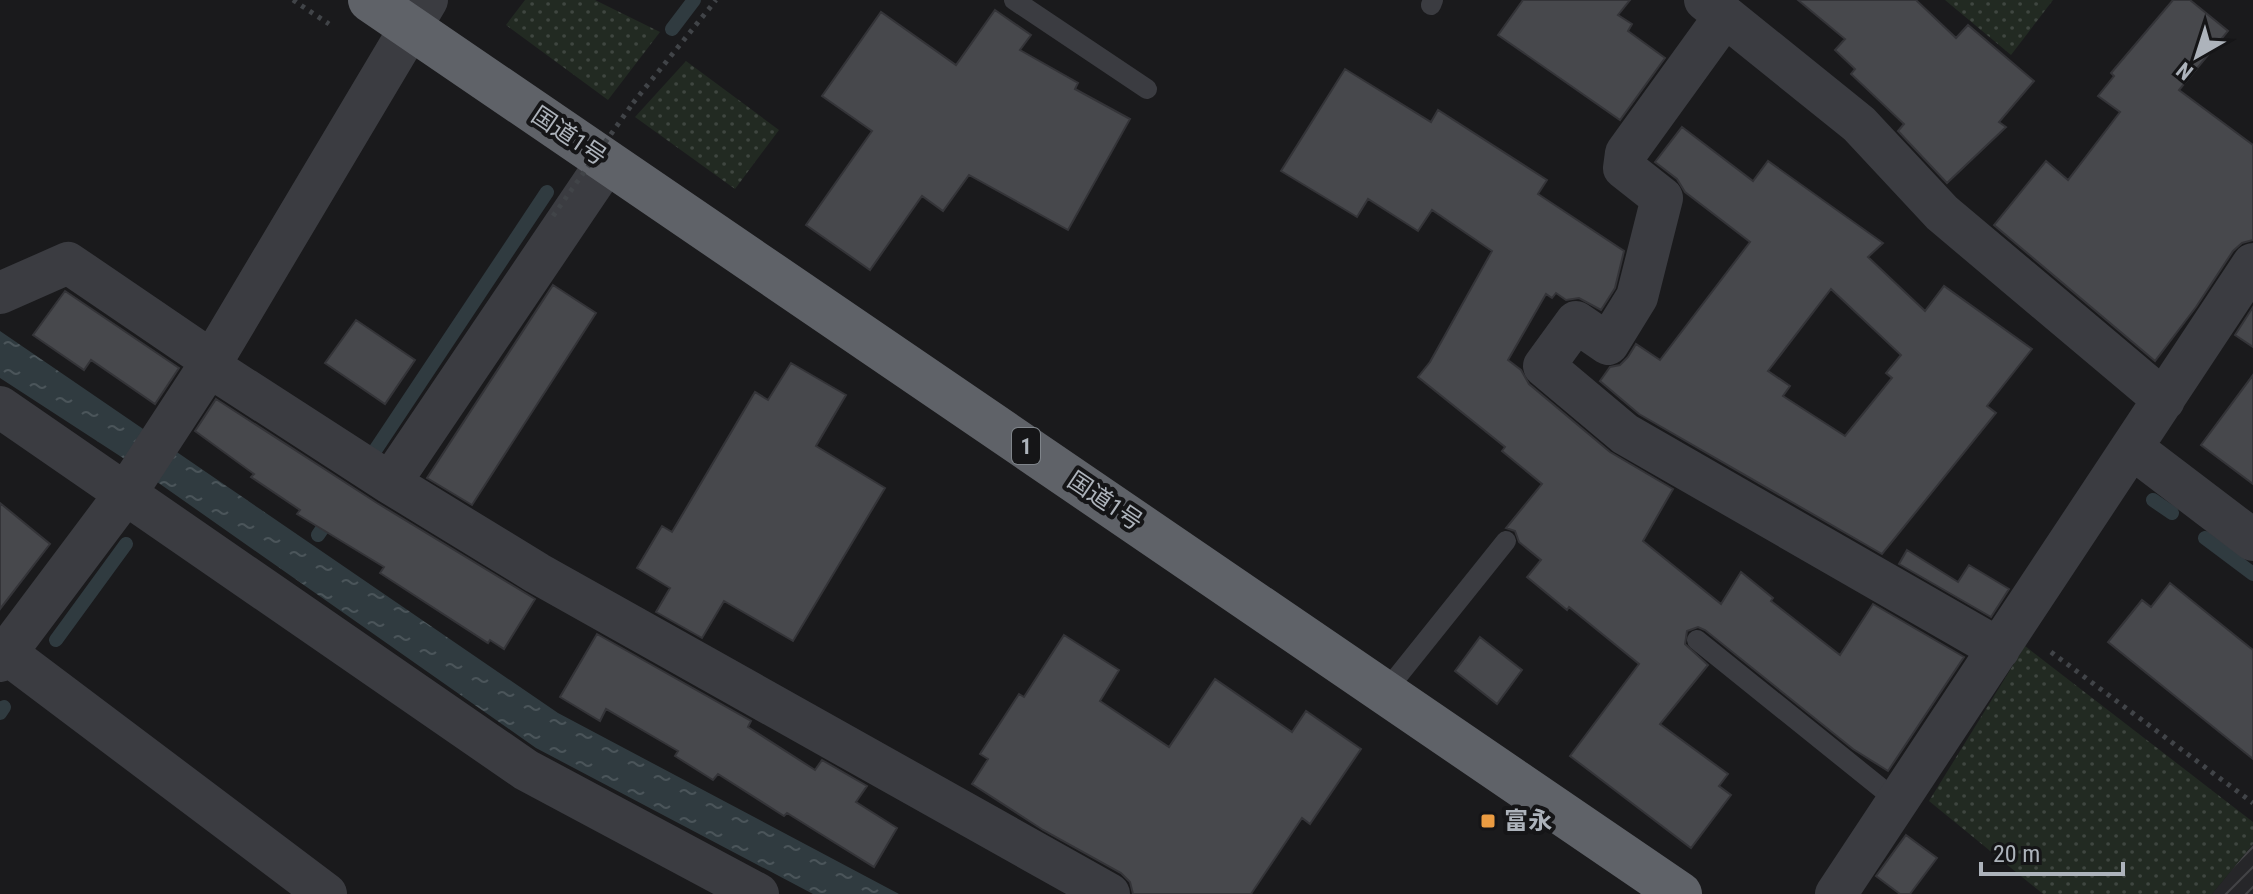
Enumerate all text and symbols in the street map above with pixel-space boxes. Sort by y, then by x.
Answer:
north arrow [2157,16,2237,96]
text: N [2172,57,2198,85]
street label: 国道1号 [526,101,612,171]
road number: 1 [1012,428,1040,464]
street label: 国道1号 [1062,466,1148,536]
place label: 富永 [1504,807,1552,835]
marker: 富永 [1479,812,1497,830]
scale bar [1981,826,2123,876]
text: 20 m [1993,840,2040,868]

